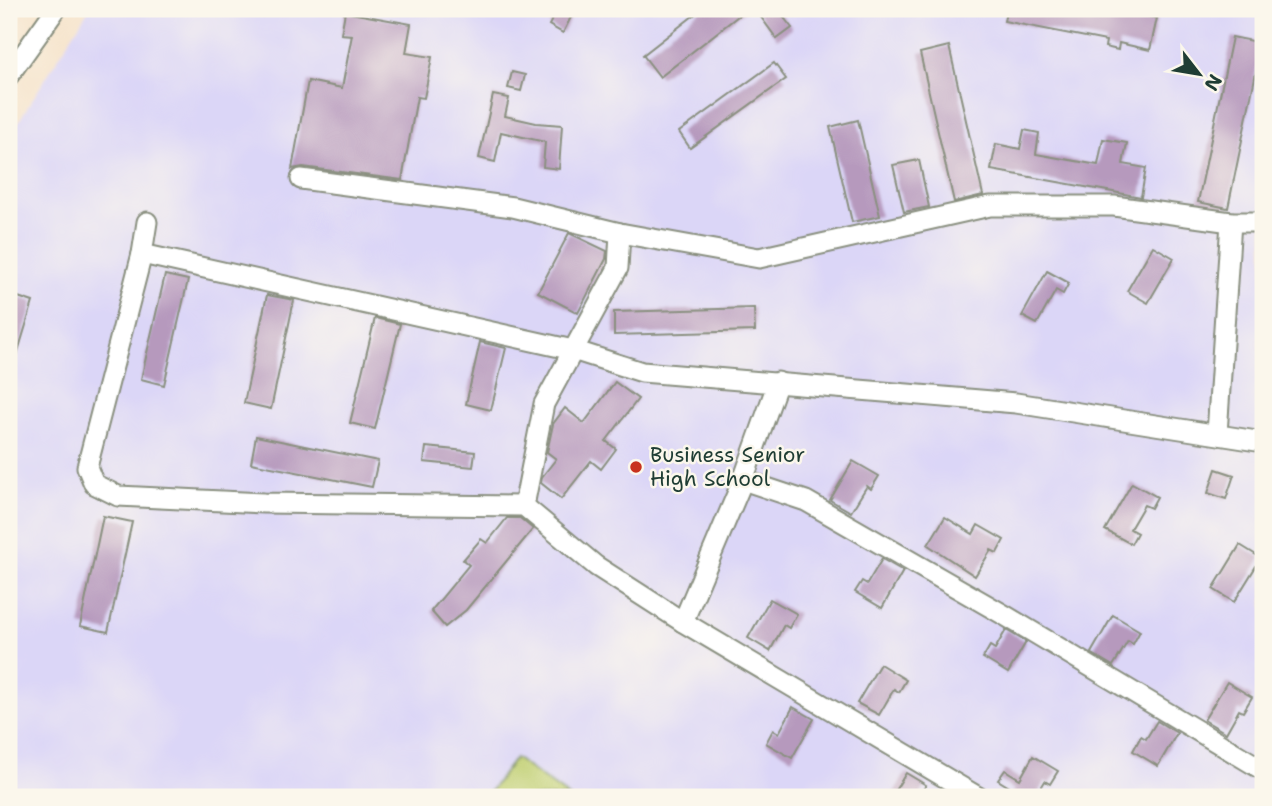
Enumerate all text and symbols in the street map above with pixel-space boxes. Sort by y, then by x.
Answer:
north arrow [1164,38,1234,108]
text: N [1199,70,1228,95]
place label: Business Senior High School [650,441,805,493]
marker: Business Senior High School [628,459,644,475]

